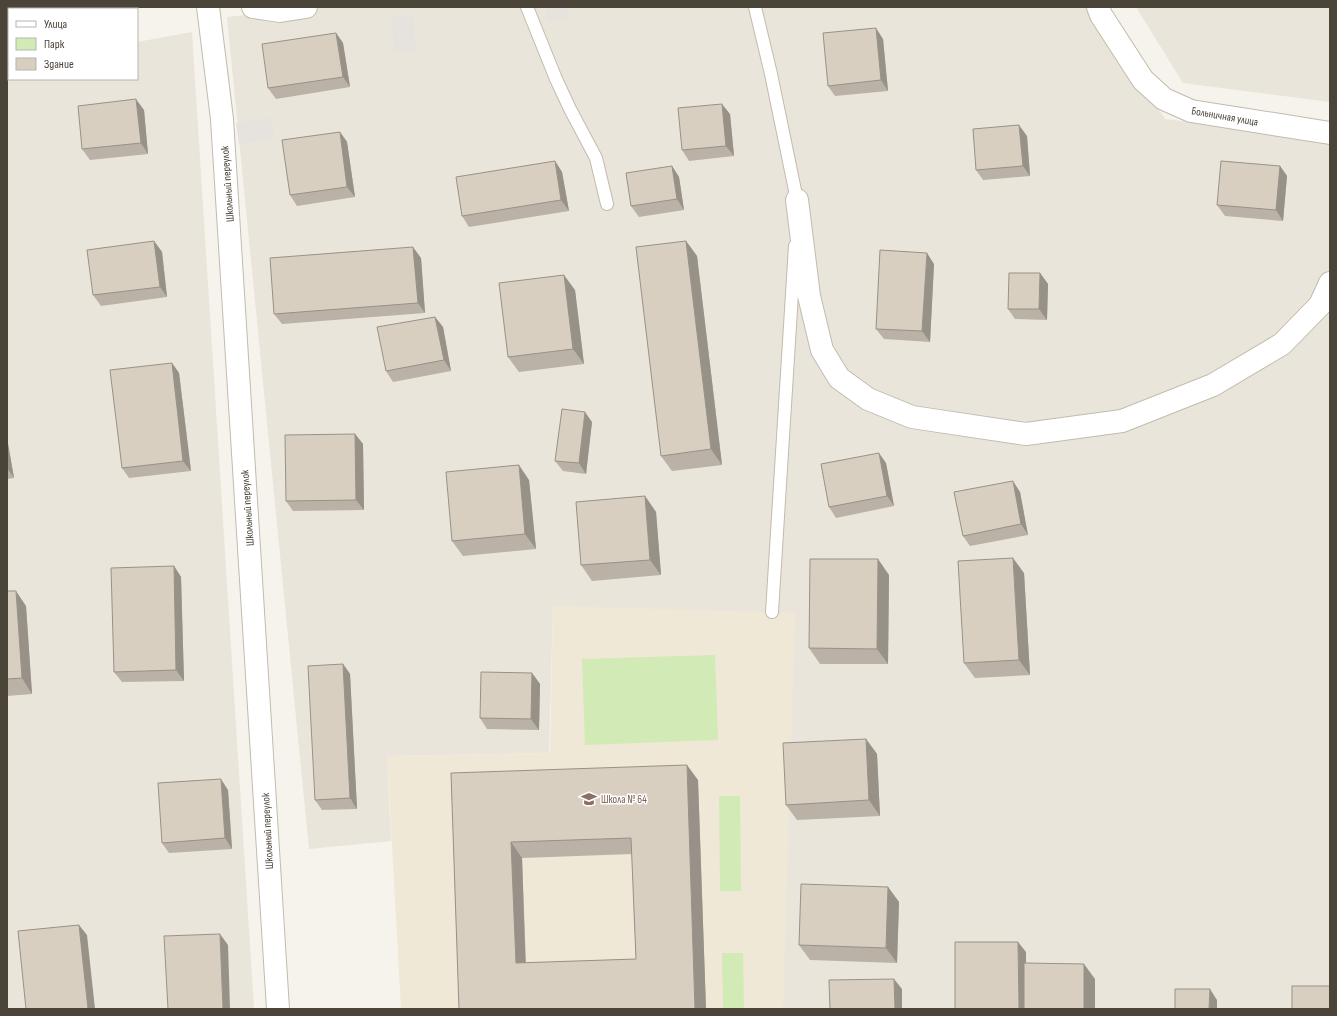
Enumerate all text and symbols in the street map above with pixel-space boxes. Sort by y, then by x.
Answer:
legend [8,8,138,80]
text: Улица [44,17,68,32]
text: Парк [44,37,65,52]
text: Здание [44,57,74,72]
street label: Больничная улица [1191,104,1259,129]
street label: Школьный переулок [218,145,237,222]
street label: Школьный переулок [238,469,257,546]
school or university icon: Школа № 64 [580,790,598,808]
street label: Школьный переулок [259,792,276,869]
place label: Школа № 64 [601,793,647,806]

